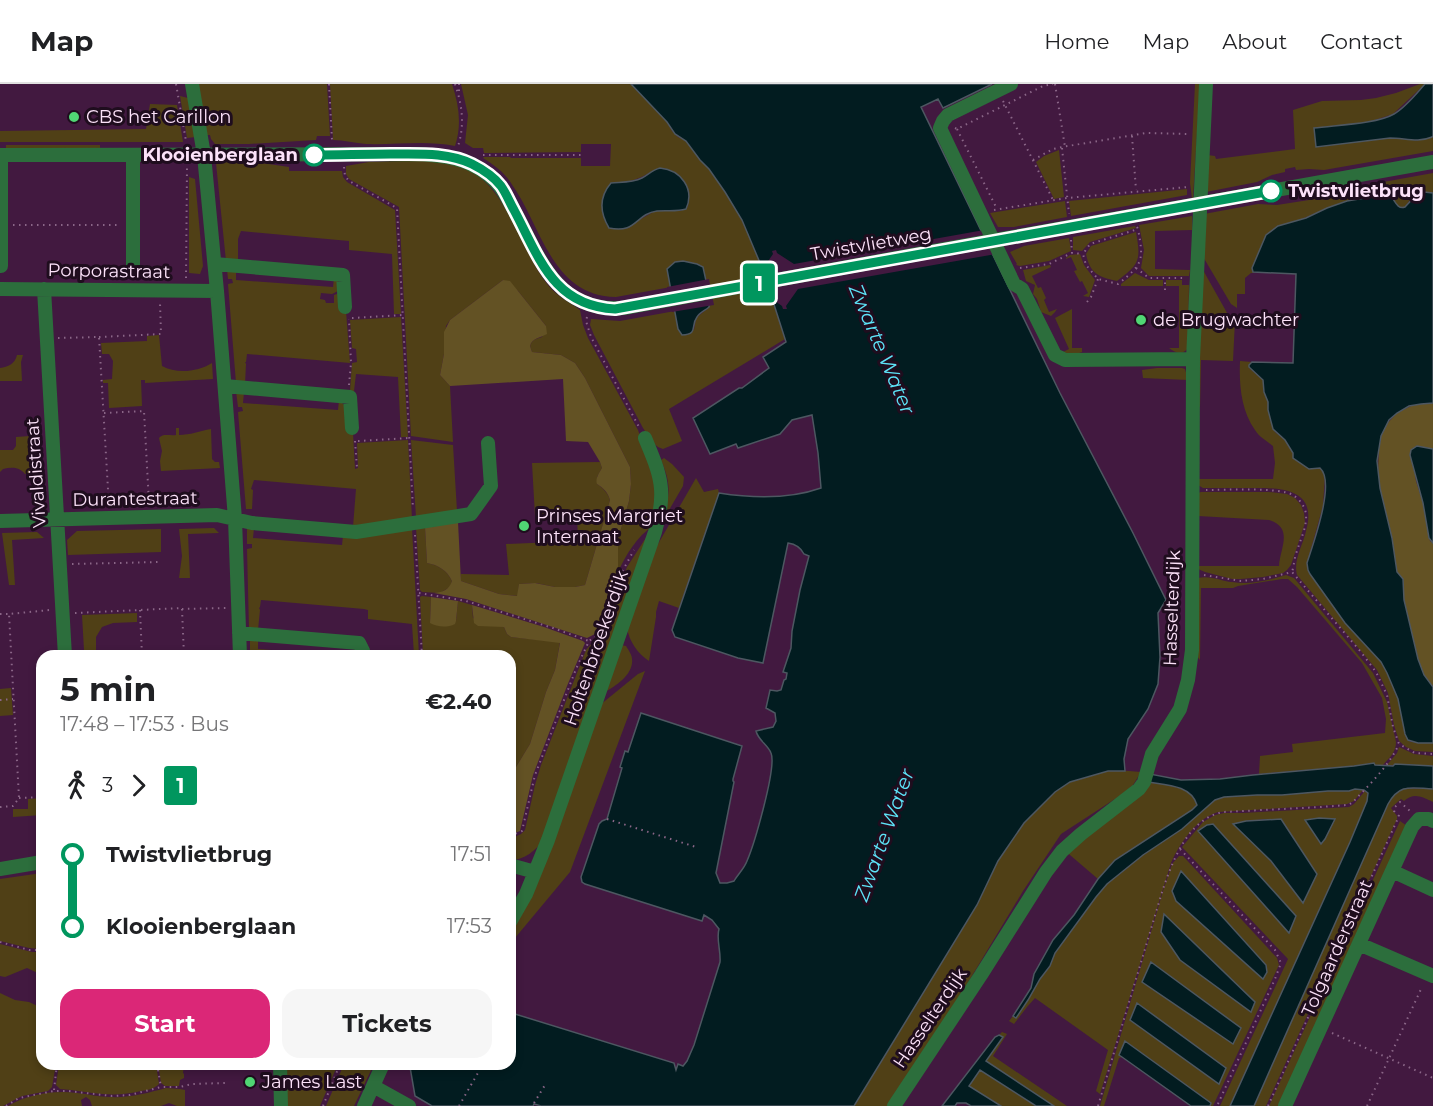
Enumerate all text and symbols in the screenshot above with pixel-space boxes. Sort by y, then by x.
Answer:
text: Map [30,24,93,58]
text: Home [1044,29,1109,54]
text: Map [1142,29,1189,54]
text: About [1222,29,1287,54]
text: Contact [1320,29,1403,54]
place label: CBS het Carillon [86,106,232,128]
marker: CBS het Carillon [67,110,81,124]
place label: Klooienberglaan [142,144,298,166]
marker: Klooienberglaan [303,144,325,166]
marker: Twistvlietbrug [1260,180,1282,202]
place label: Twistvlietbrug [1288,180,1424,202]
street label: Twistvlietweg [809,223,933,265]
street label: Porporastraat [47,259,171,283]
line badge: 1 [740,264,778,302]
text: 1 [755,271,763,296]
water label: Zwarte Water [843,279,921,419]
place label: de Brugwachter [1153,309,1299,331]
marker: de Brugwachter [1134,313,1148,327]
street label: Vivaldistraat [21,417,51,529]
street label: Durantestraat [72,487,198,511]
place label: Prinses Margriet Internaat [536,505,683,548]
marker: Prinses Margriet Internaat [517,519,531,533]
street label: Hasselterdijk [1159,549,1185,666]
street label: Holtenbroekerdijk [559,567,633,729]
text: 5 min [60,669,156,709]
text: €2.40 [425,688,492,715]
text: 17:48 – 17:53 · Bus [60,712,229,736]
water label: Zwarte Water [849,765,919,905]
icon: walk [60,769,93,802]
icon: forward [122,769,155,802]
text: 3 [102,773,113,797]
text: 1 [176,773,185,798]
text: Twistvlietbrug [106,841,272,868]
text: 17:51 [451,842,492,866]
street label: Tolgaarderstraat [1297,876,1377,1020]
text: Klooienberglaan [106,913,296,940]
text: 17:53 [447,914,492,938]
street label: Hasselterdijk [888,964,972,1072]
button: Start [60,989,270,1058]
button: Tickets [282,989,492,1058]
place label: James Last [261,1071,362,1093]
marker: James Last [243,1075,257,1089]

